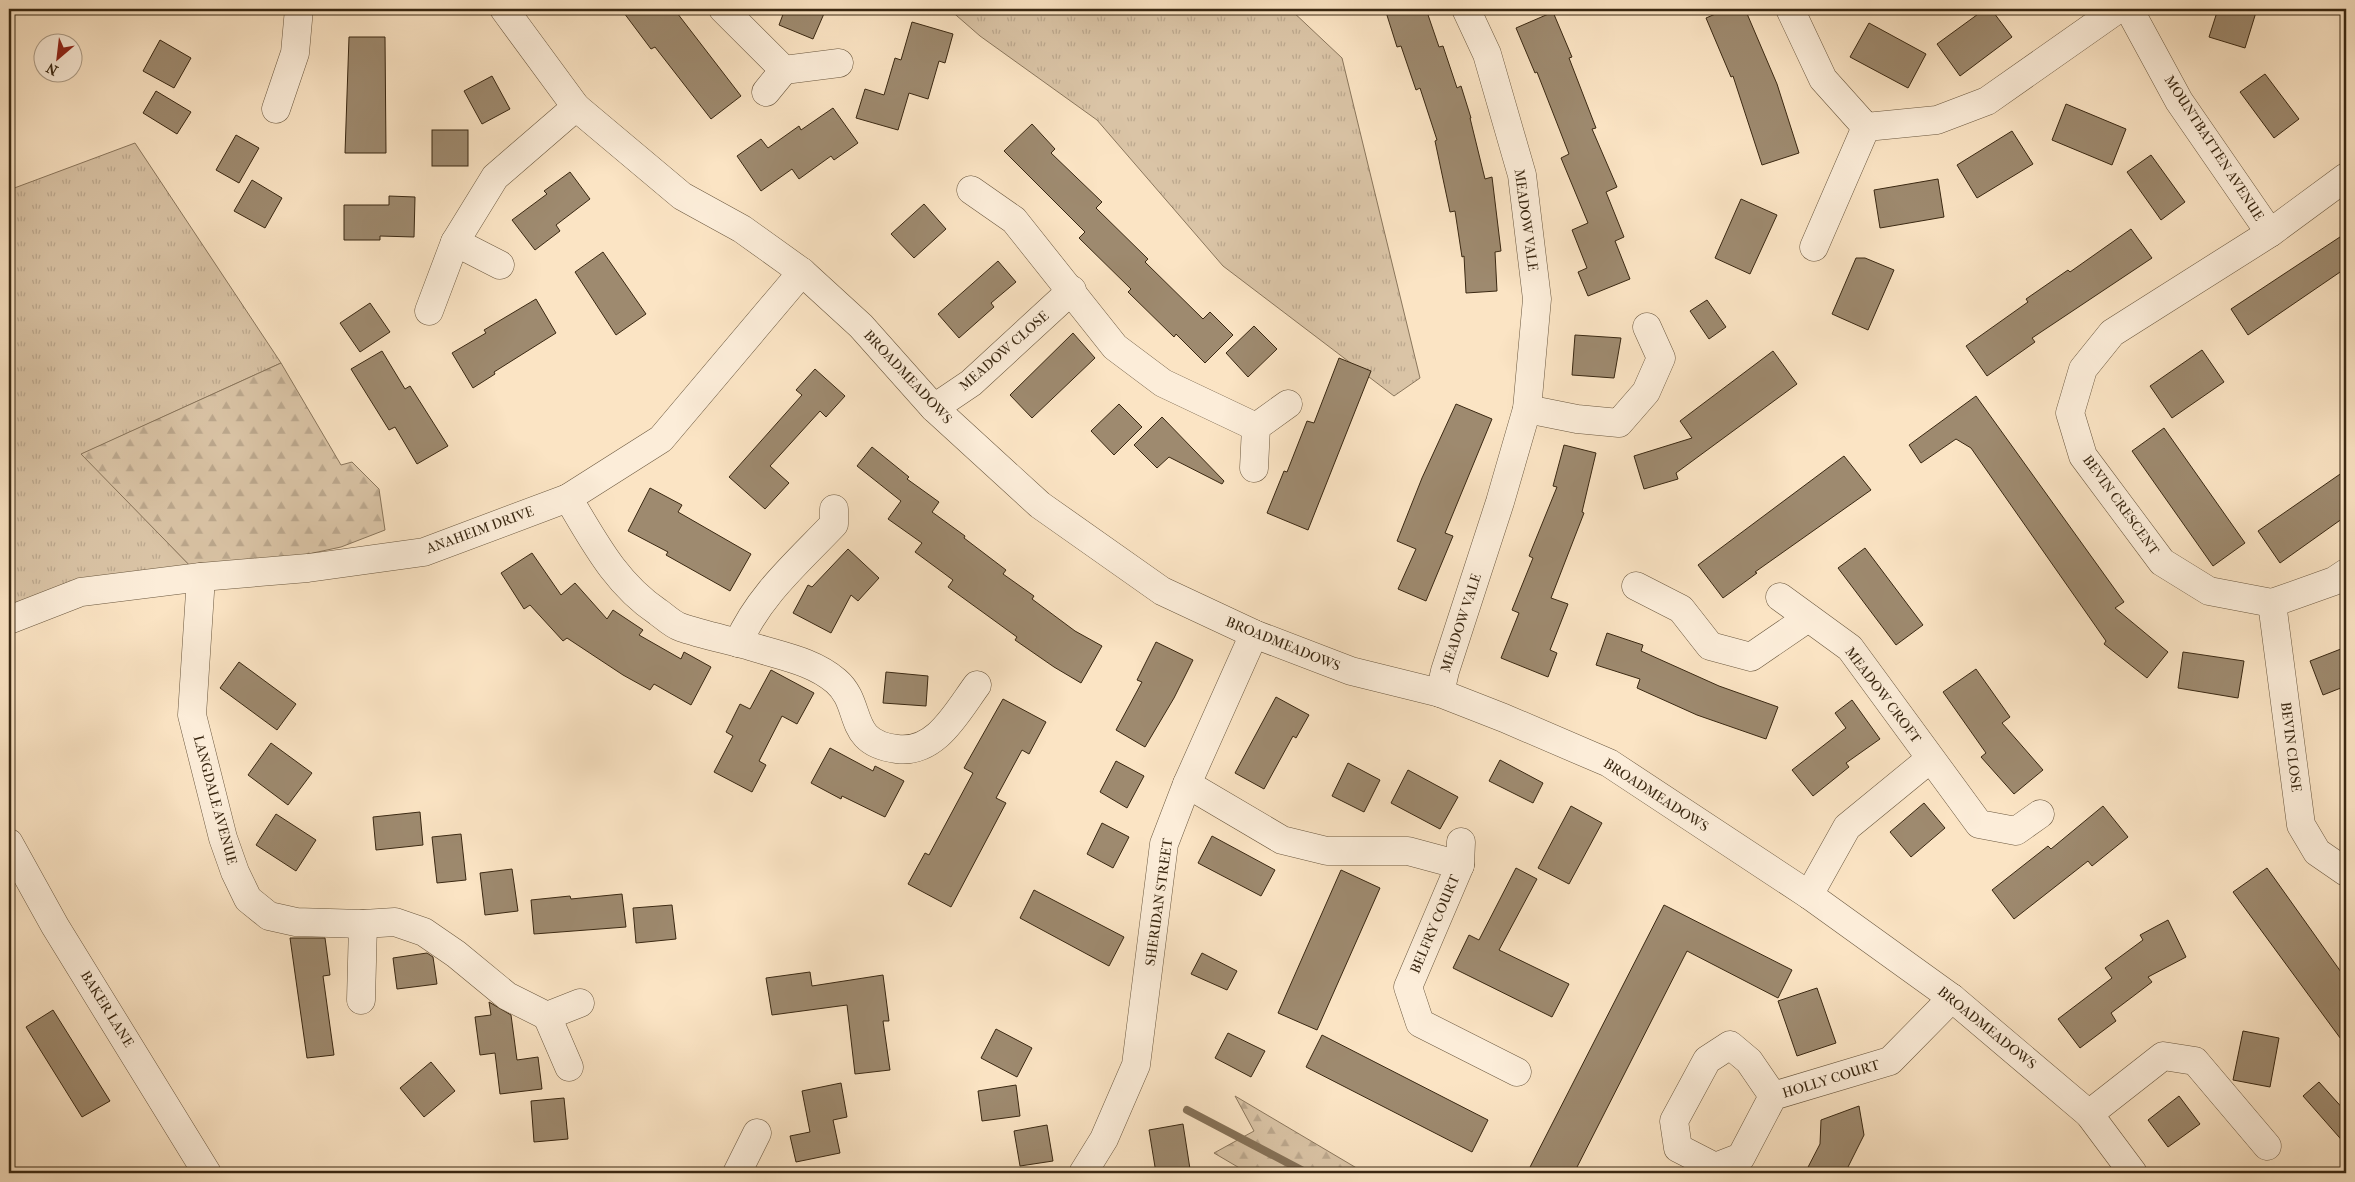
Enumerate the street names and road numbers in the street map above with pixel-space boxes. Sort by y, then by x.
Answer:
street label: MOUNTBATTEN AVENUE [2161,72,2268,224]
street label: MEADOW VALE [1510,168,1542,273]
street label: MEADOW CLOSE [956,307,1053,395]
street label: BROADMEADOWS [860,327,956,427]
street label: BEVIN CRESCENT [2079,452,2163,559]
street label: ANAHEIM DRIVE [423,502,537,558]
street label: MEADOW VALE [1437,571,1485,675]
street label: BROADMEADOWS [1223,613,1343,675]
street label: MEADOW CROFT [1841,644,1925,747]
street label: BEVIN CLOSE [2277,701,2305,793]
street label: LANGDALE AVENUE [190,733,241,867]
street label: BROADMEADOWS [1600,755,1712,835]
street label: SHERIDAN STREET [1142,836,1176,967]
street label: BELFRY COURT [1407,871,1464,976]
street label: BAKER LANE [77,968,137,1051]
street label: BROADMEADOWS [1934,983,2040,1073]
street label: HOLLY COURT [1780,1056,1882,1102]

